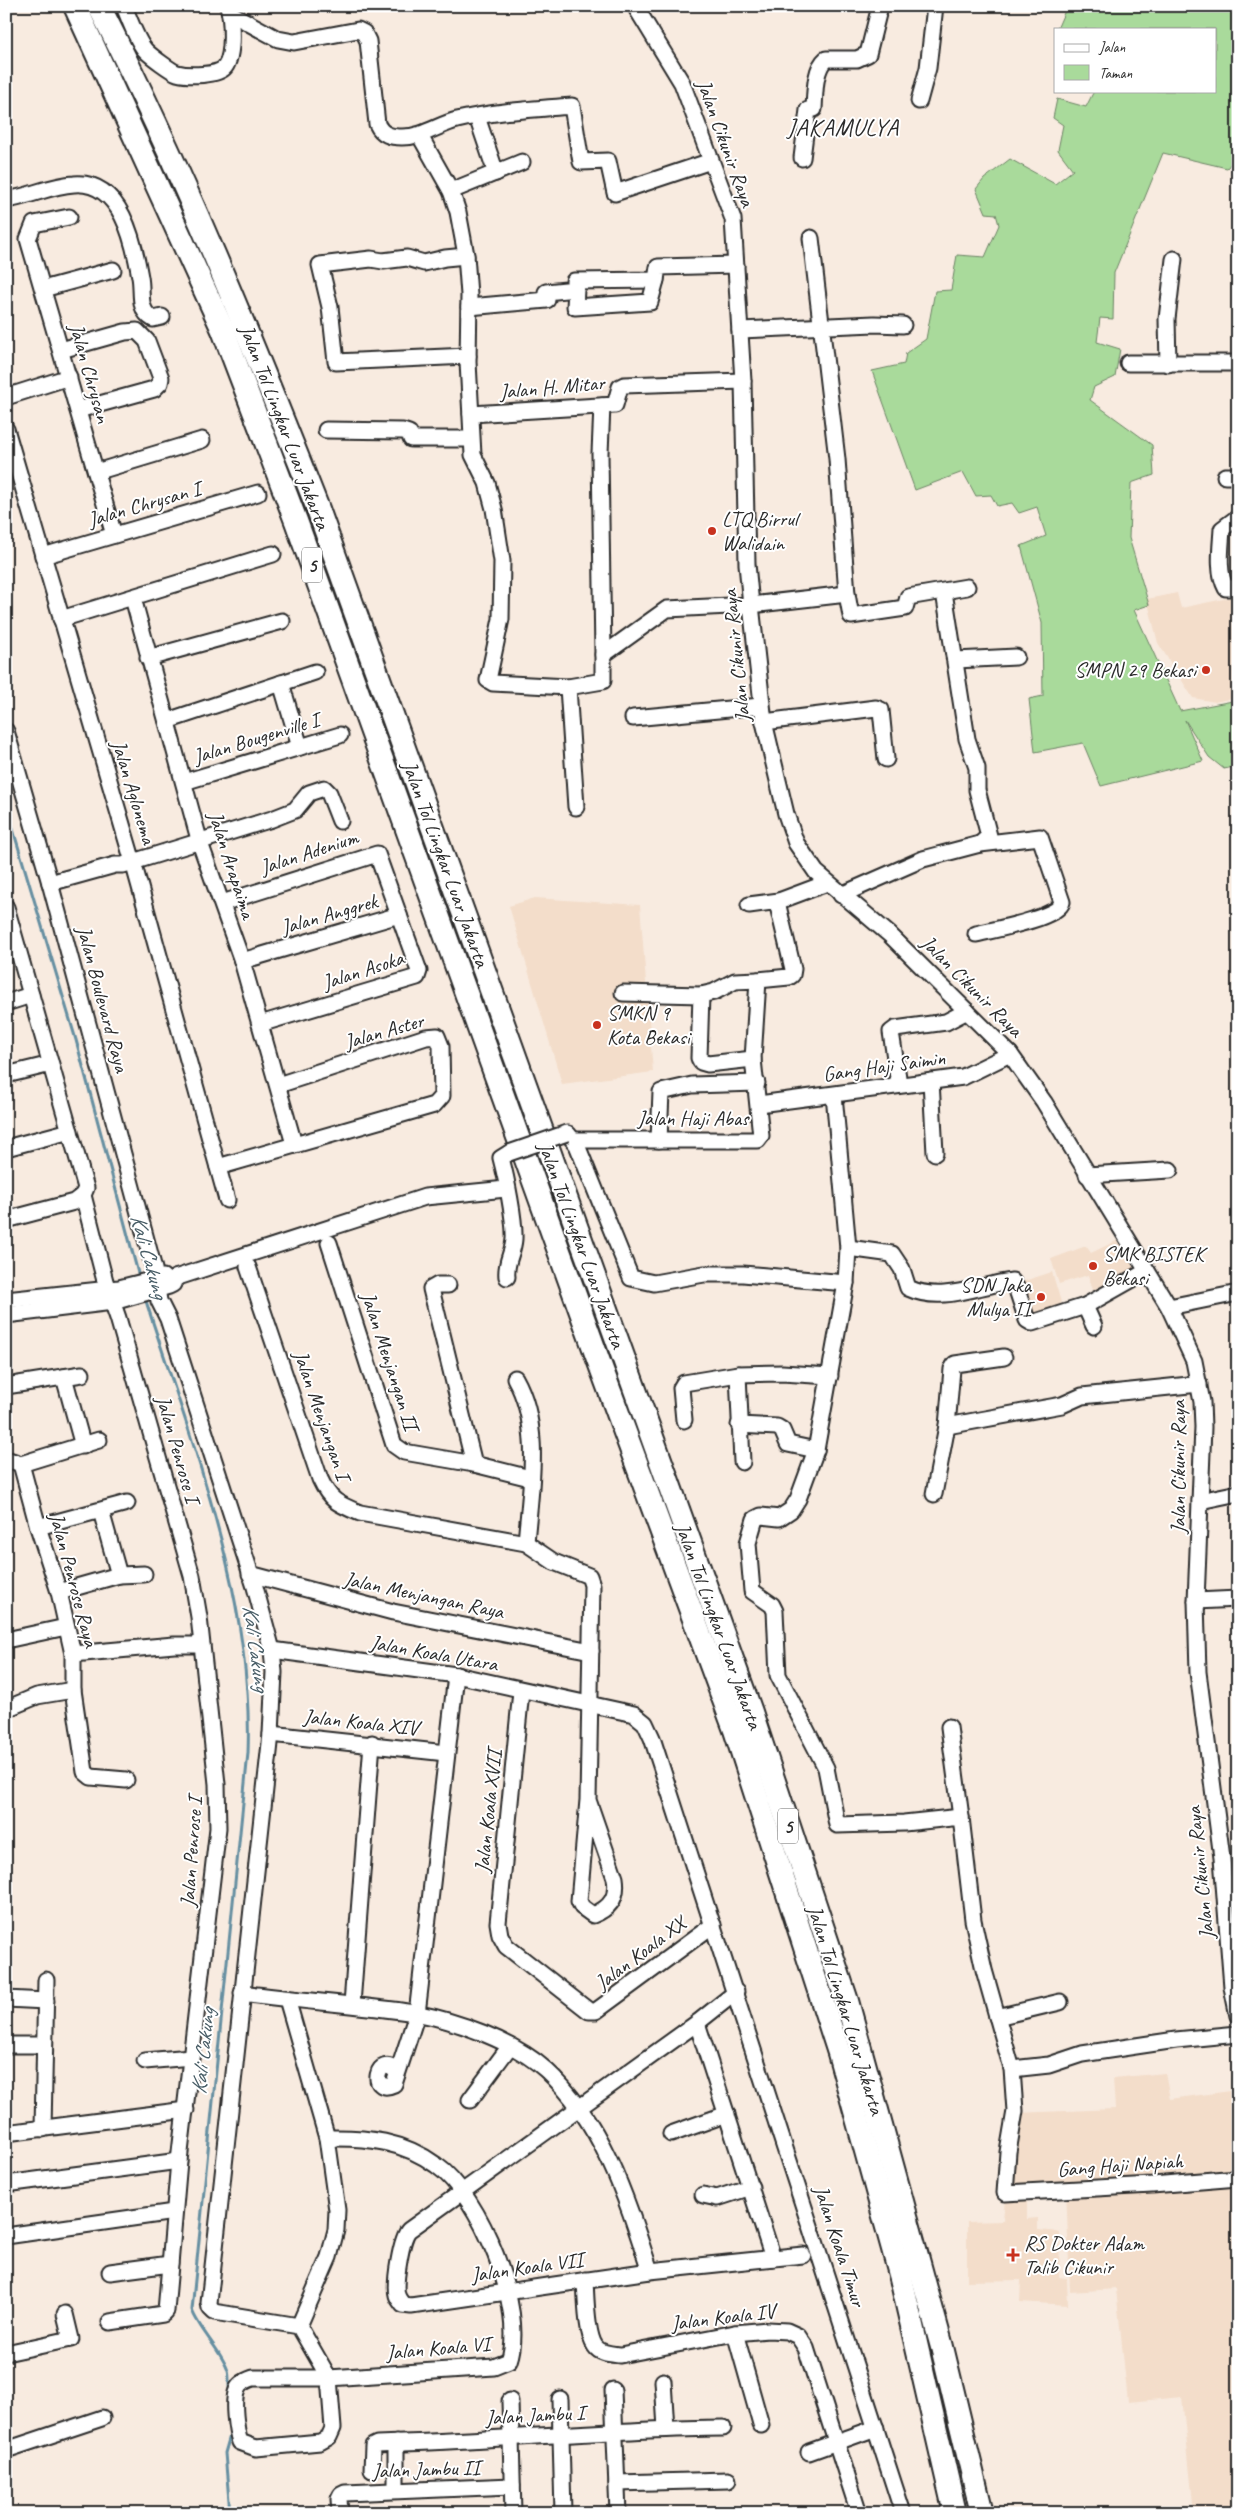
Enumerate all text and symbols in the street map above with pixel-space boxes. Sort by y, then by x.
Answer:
legend [1054,28,1216,92]
text: Jalan [1098,38,1126,57]
text: Taman [1099,64,1132,83]
street label: Jalan Cikunir Raya [691,75,762,212]
district label: JAKAMULYA [786,112,899,142]
street label: Jalan Chrysan [63,319,117,426]
street label: Jalan Tol Lingkar Luar Jakarta [234,320,337,535]
street label: Jalan H. Mitar [497,369,607,405]
street label: Jalan Chrysan I [84,474,208,533]
place label: LTQ Birrul Walidain [722,506,801,556]
marker: LTQ Birrul Walidain [706,525,718,537]
road number: 5 [302,548,322,582]
street label: Jalan Cikunir Raya [716,586,756,725]
place label: SMPN 29 Bekasi [1075,657,1199,683]
marker: SMPN 29 Bekasi [1200,664,1212,676]
street label: Jalan Bougenville I [189,705,326,770]
street label: Jalan Aglonema [106,736,163,849]
street label: Jalan Tol Lingkar Luar Jakarta [396,756,496,972]
street label: Jalan Arapaima [202,807,262,924]
street label: Jalan Adenium [256,824,362,880]
street label: Jalan Anggrek [277,887,382,940]
street label: Jalan Boulevard Raya [71,922,135,1076]
street label: Jalan Cikunir Raya [915,929,1030,1044]
street label: Jalan Asoka [318,944,409,996]
place label: SMKN 9 Kota Bekasi [607,1000,693,1050]
street label: Jalan Aster [341,1007,428,1055]
marker: SMKN 9 Kota Bekasi [591,1019,603,1031]
street label: Gang Haji Saimin [821,1044,947,1087]
street label: Jalan Haji Abas [637,1105,750,1131]
street label: Jalan Tol Lingkar Luar Jakarta [532,1137,632,1353]
water label: Kali Cakung [124,1211,175,1305]
place label: SMK BISTEK Bekasi [1103,1241,1209,1291]
marker: SMK BISTEK Bekasi [1087,1260,1099,1272]
place label: SDN Jaka Mulya II [960,1272,1036,1322]
street label: Jalan Menjangan II [355,1288,426,1438]
marker: SDN Jaka Mulya II [1035,1291,1047,1303]
street label: Jalan Menjangan I [287,1346,358,1487]
street label: Jalan Penrose I [150,1392,207,1510]
street label: Jalan Cikunir Raya [1165,1398,1191,1535]
street label: Jalan Penrose Raya [43,1509,105,1652]
street label: Jalan Tol Lingkar Luar Jakarta [669,1518,769,1734]
street label: Jalan Menjangan Raya [341,1565,508,1625]
water label: Kali Cakung [236,1603,276,1696]
street label: Jalan Koala Utara [367,1629,501,1677]
street label: Jalan Koala XIV [301,1703,423,1741]
street label: Jalan Koala XVII [469,1744,508,1875]
street label: Jalan Penrose I [174,1792,208,1909]
street label: Jalan Cikunir Raya [1180,1803,1220,1942]
road number: 5 [778,1808,798,1844]
street label: Jalan Tol Lingkar Luar Jakarta [801,1901,891,2120]
street label: Jalan Koala XX [589,1909,693,1996]
water label: Kali Cakung [185,2004,222,2096]
street label: Gang Haji Napiah [1056,2148,1185,2182]
street label: Jalan Koala Timur [808,2181,872,2311]
place label: RS Dokter Adam Talib Cikunir [1024,2230,1145,2280]
street label: Jalan Koala VII [468,2246,589,2288]
marker: RS Dokter Adam Talib Cikunir [1006,2248,1020,2262]
street label: Jalan Koala IV [669,2297,780,2336]
street label: Jalan Koala VI [384,2330,495,2366]
street label: Jalan Jambu I [484,2399,590,2431]
street label: Jalan Jambu II [371,2454,485,2484]

